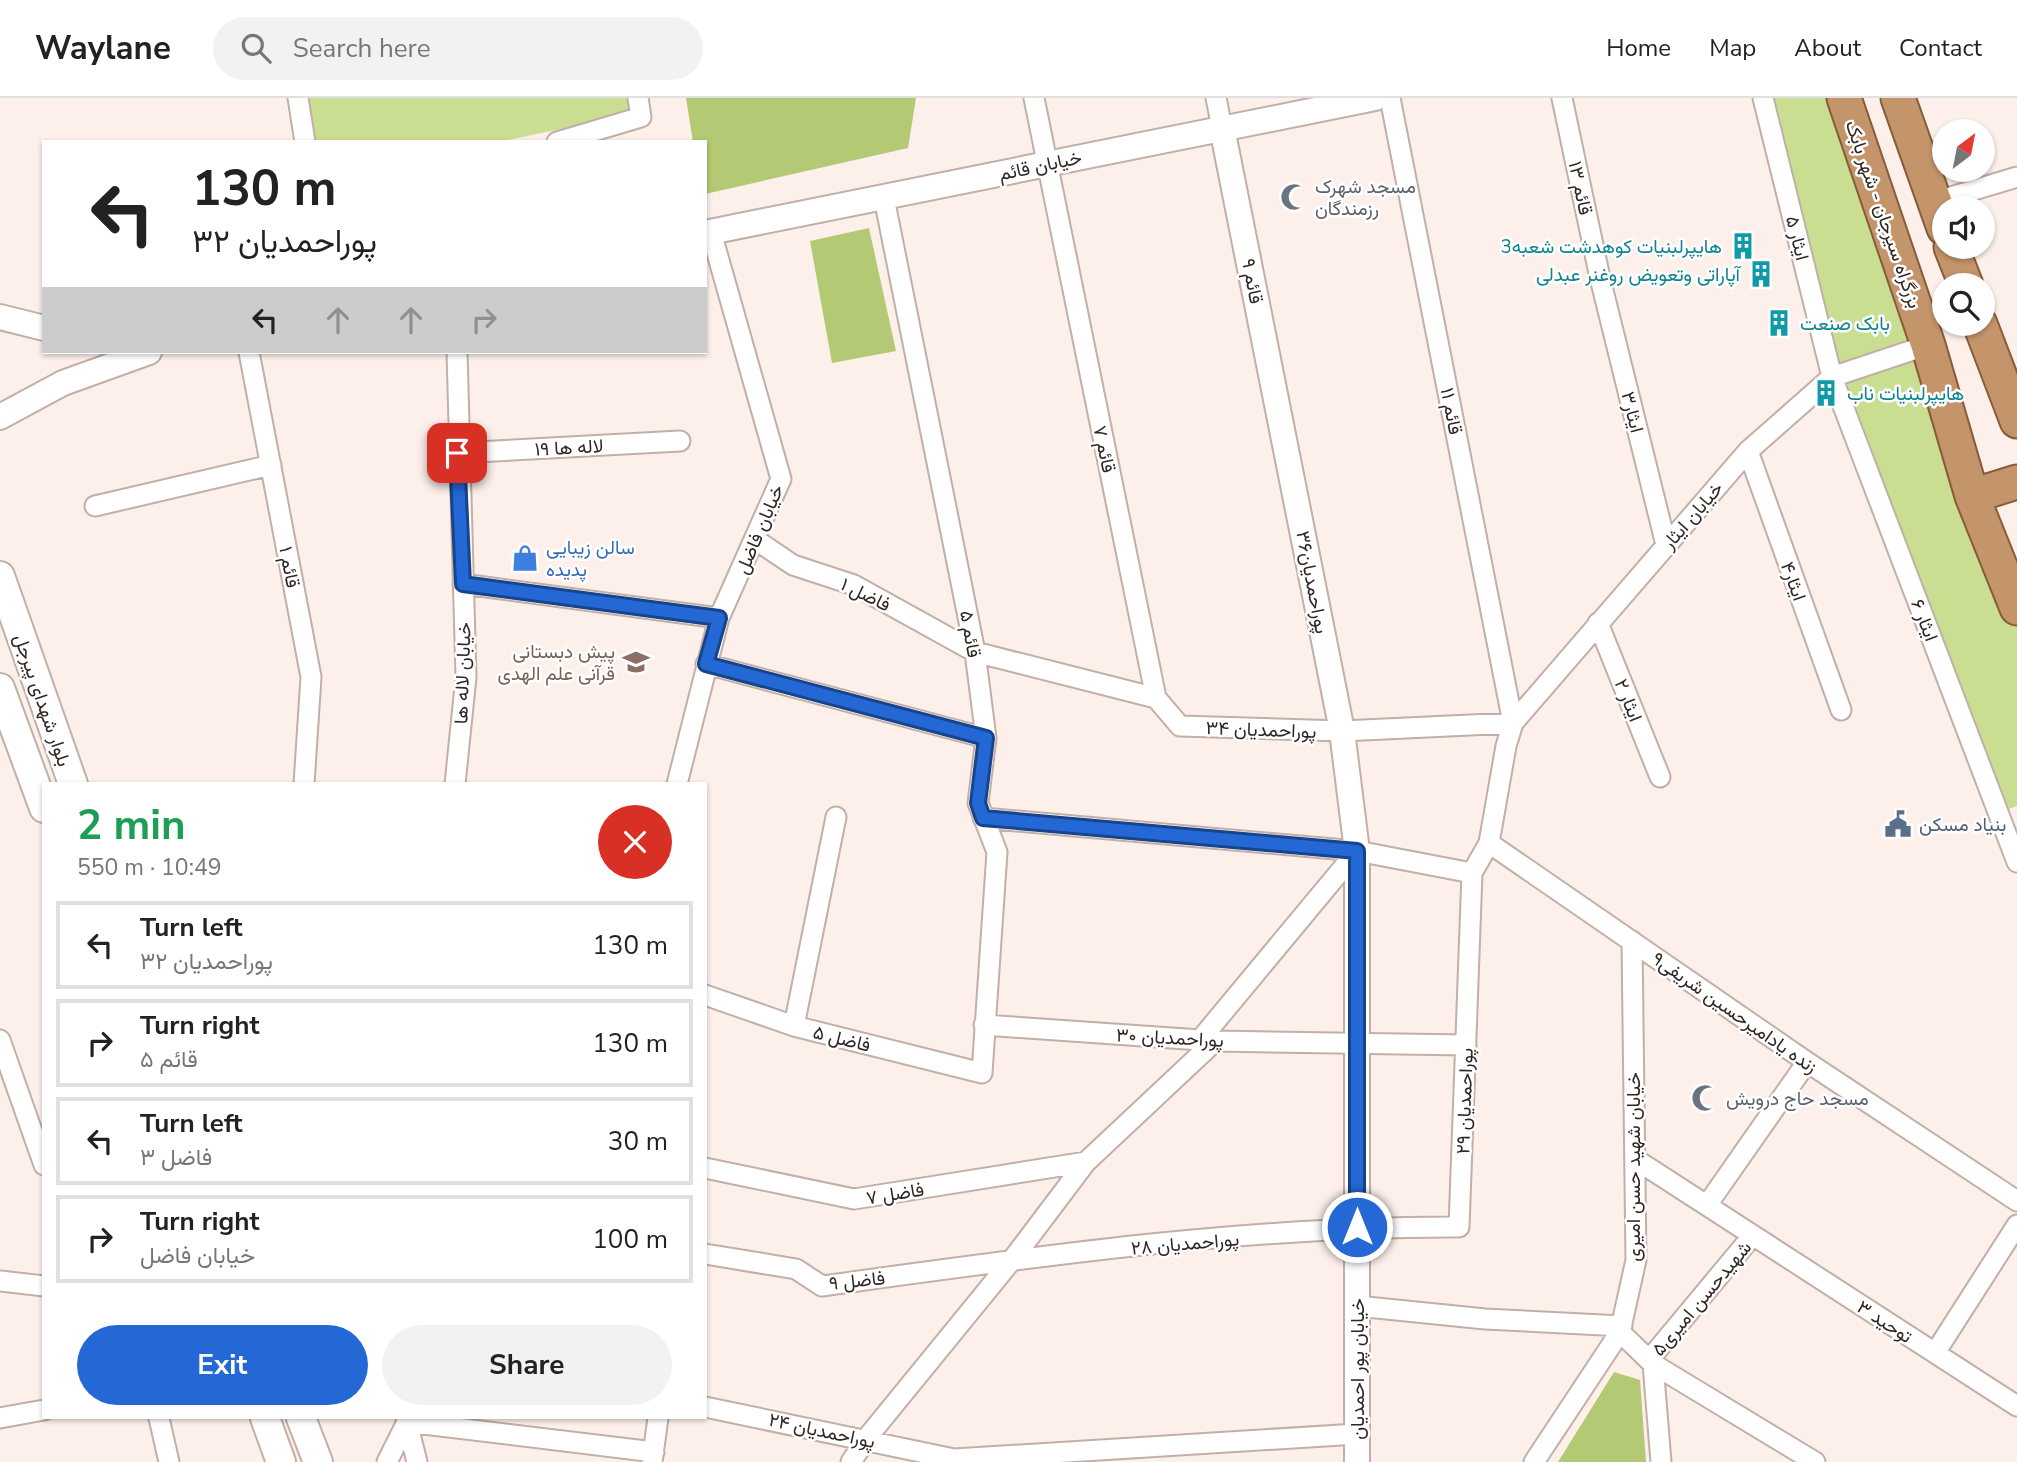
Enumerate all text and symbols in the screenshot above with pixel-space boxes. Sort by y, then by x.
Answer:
search box [213,17,703,80]
text: Waylane [35,26,171,71]
icon: search [237,29,275,67]
text: Search here [293,31,431,66]
text: Home [1606,32,1671,64]
text: Map [1709,32,1756,64]
text: About [1794,32,1861,64]
text: Contact [1899,32,1982,64]
street label: بزرگراه سیرجان - شهر بابک [1839,117,1927,312]
north arrow [1932,119,1995,182]
map controls [1932,119,1995,336]
street label: خیابان قائم [996,144,1084,187]
text: 130 m [192,155,336,222]
street label: قائم ۱۳ [1562,159,1598,218]
icon: left [77,168,168,259]
place label: مسجد شهرک رزمندگان [1315,174,1416,222]
mosque icon: مسجد شهرک رزمندگان [1279,182,1309,212]
button: sound [1932,196,1995,259]
street label: ایثار ۵ [1779,213,1815,263]
text: پوراحمدیان ۳۲ [192,220,377,263]
building icon: هایپرلبنیات کوهدشت شعبه3 [1728,231,1758,261]
place label: هایپرلبنیات کوهدشت شعبه3 [1500,234,1722,260]
street label: قائم ۹ [1235,256,1269,306]
building icon: آپاراتی وتعویض روغنر عبدلی [1746,259,1776,289]
place label: آپاراتی وتعویض روغنر عبدلی [1536,262,1742,288]
button: search [1932,273,1995,336]
icon: left [246,301,284,339]
icon: ahead [319,301,357,339]
icon: ahead [392,301,430,339]
icon: right [465,301,503,339]
building icon: بابک صنعت [1764,308,1794,338]
place label: بابک صنعت [1800,311,1890,337]
building icon: هایپرلبنیات ناب [1811,378,1841,408]
place label: هایپرلبنیات ناب [1847,381,1964,407]
street label: قائم ۱۱ [1434,385,1468,437]
street label: ایثار۳ [1614,389,1650,436]
pin [427,423,487,483]
street label: قائم ۷ [1086,423,1122,475]
street label: لاله ها ۱۹ [534,433,604,463]
icon: arrive [438,434,476,472]
street label: خیابان ایثار [1655,476,1729,556]
street label: خیابان فاضل [729,480,790,578]
street label: پوراحمدیان۳۶ [1289,529,1335,636]
place label: سالن زیبایی پدیده [546,535,635,583]
shop icon: سالن زیبایی پدیده [510,543,540,573]
street label: قائم ۱ [272,544,306,590]
street label: ایثار۴ [1774,558,1812,605]
street label: فاضل ۱ [836,572,895,618]
street label: ایثار ۶ [1904,596,1944,645]
street label: قائم ۵ [953,608,987,660]
street label: خیابان لاله ها [448,622,478,725]
street label: بلوار شهدای پیرجل [7,631,77,770]
place label: پیش دبستانی قرآنی علم الهدی [498,639,615,687]
school or university icon: پیش دبستانی قرآنی علم الهدی [621,647,651,677]
street label: ایثار ۲ [1608,675,1648,726]
street label: پوراحمدیان ۳۴ [1205,715,1317,745]
text: 2 min [77,797,186,854]
button: close [598,805,672,879]
public building icon: بنیاد مسکن [1883,809,1913,839]
place label: بنیاد مسکن [1919,812,2006,838]
text: 550 m · 10:49 [77,852,222,883]
text: Turn left [140,910,243,945]
icon: left [81,926,119,964]
text: 130 m [592,928,668,963]
text: پوراحمدیان ۳۲ [140,946,273,977]
street label: زنده یادامیرحسین شریفی۹ [1646,946,1822,1080]
text: Turn right [140,1008,259,1043]
street label: فاضل ۵ [810,1019,873,1059]
street label: پوراحمدیان ۳۰ [1115,1022,1225,1054]
icon: right [81,1024,119,1062]
text: 130 m [592,1026,668,1061]
text: قائم ۵ [140,1044,198,1075]
street label: پوراحمدیان ۲۹ [1450,1047,1480,1155]
street label: خیابان شهید حسن امیری [1621,1072,1647,1262]
mosque icon: مسجد حاج درویش [1690,1083,1720,1113]
place label: مسجد حاج درویش [1726,1086,1869,1112]
text: Turn left [140,1106,243,1141]
icon: left [81,1122,119,1160]
text: 30 m [608,1124,668,1159]
text: فاضل ۳ [140,1142,212,1173]
street label: فاضل ۷ [864,1177,926,1211]
position arrow [1320,1190,1394,1264]
text: Turn right [140,1204,259,1239]
icon: right [81,1220,119,1258]
text: 100 m [592,1222,668,1257]
street label: پوراحمدیان ۲۸ [1130,1226,1240,1262]
street label: شهیدحسن امیری۵ [1646,1236,1758,1362]
text: خیابان فاضل [140,1240,255,1271]
street label: فاضل ۹ [828,1265,886,1297]
street label: توحید ۳ [1852,1294,1917,1350]
street label: خیابان پور احمدیان [1345,1298,1371,1440]
button: Exit [77,1325,368,1405]
button: Share [382,1325,672,1405]
street label: پوراحمدیان ۲۴ [766,1407,877,1455]

